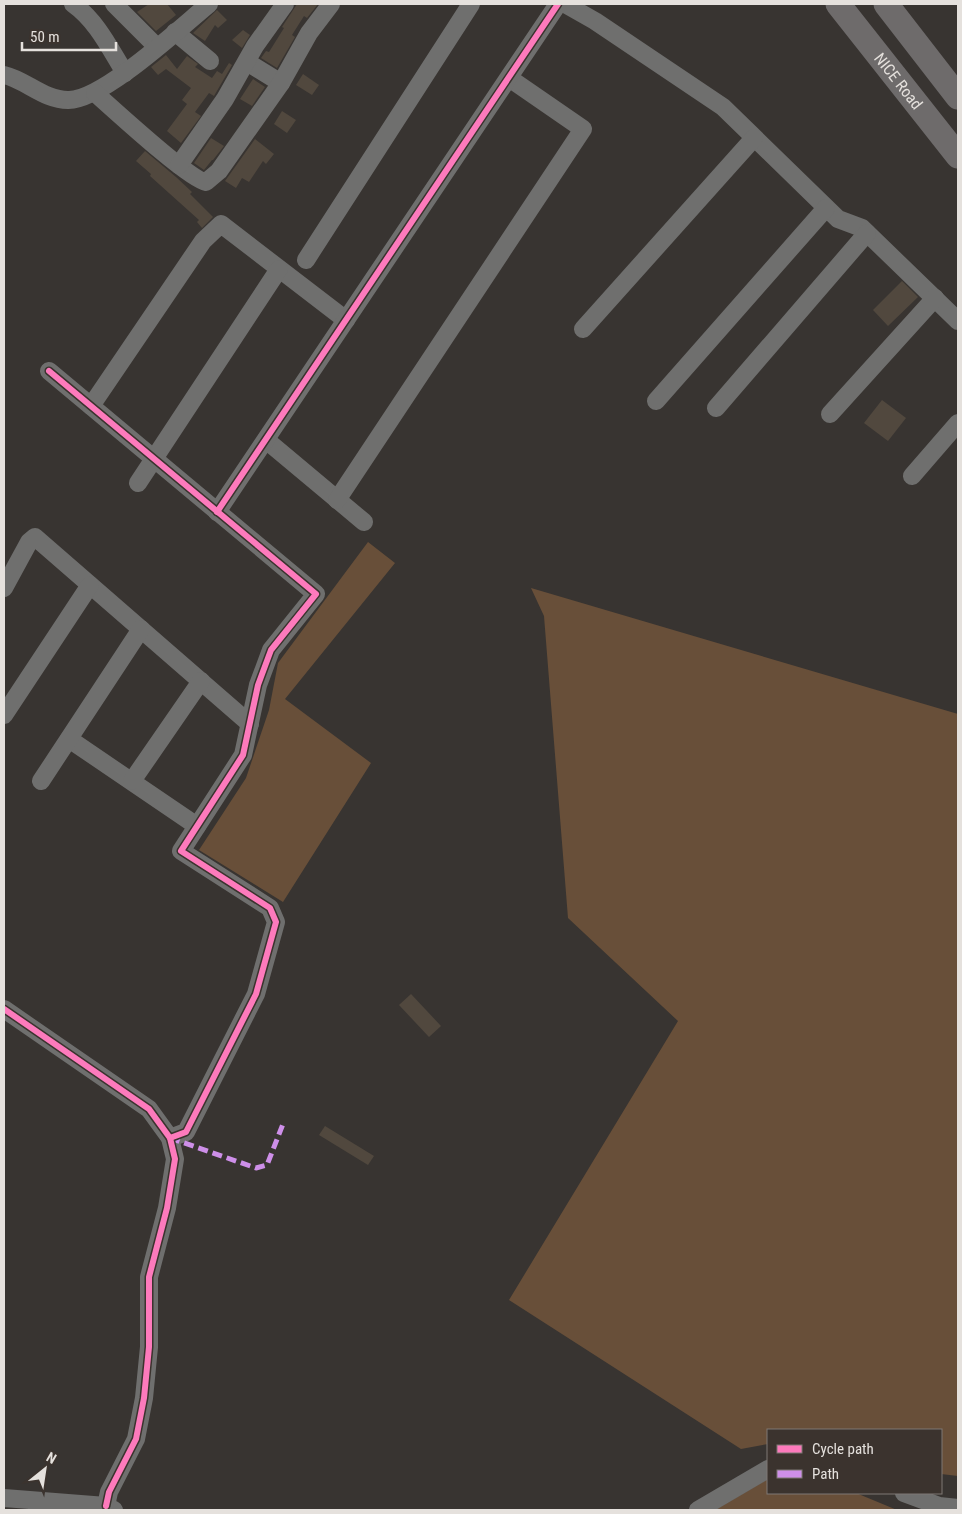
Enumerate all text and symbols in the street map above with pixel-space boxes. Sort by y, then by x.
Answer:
scale bar [22,20,116,52]
text: 50 m [30,28,60,46]
street label: NICE Road [871,49,927,113]
legend [767,1429,942,1494]
text: Cycle path [812,1440,874,1458]
north arrow [20,1444,70,1494]
text: N [44,1449,59,1467]
text: Path [812,1465,839,1483]

